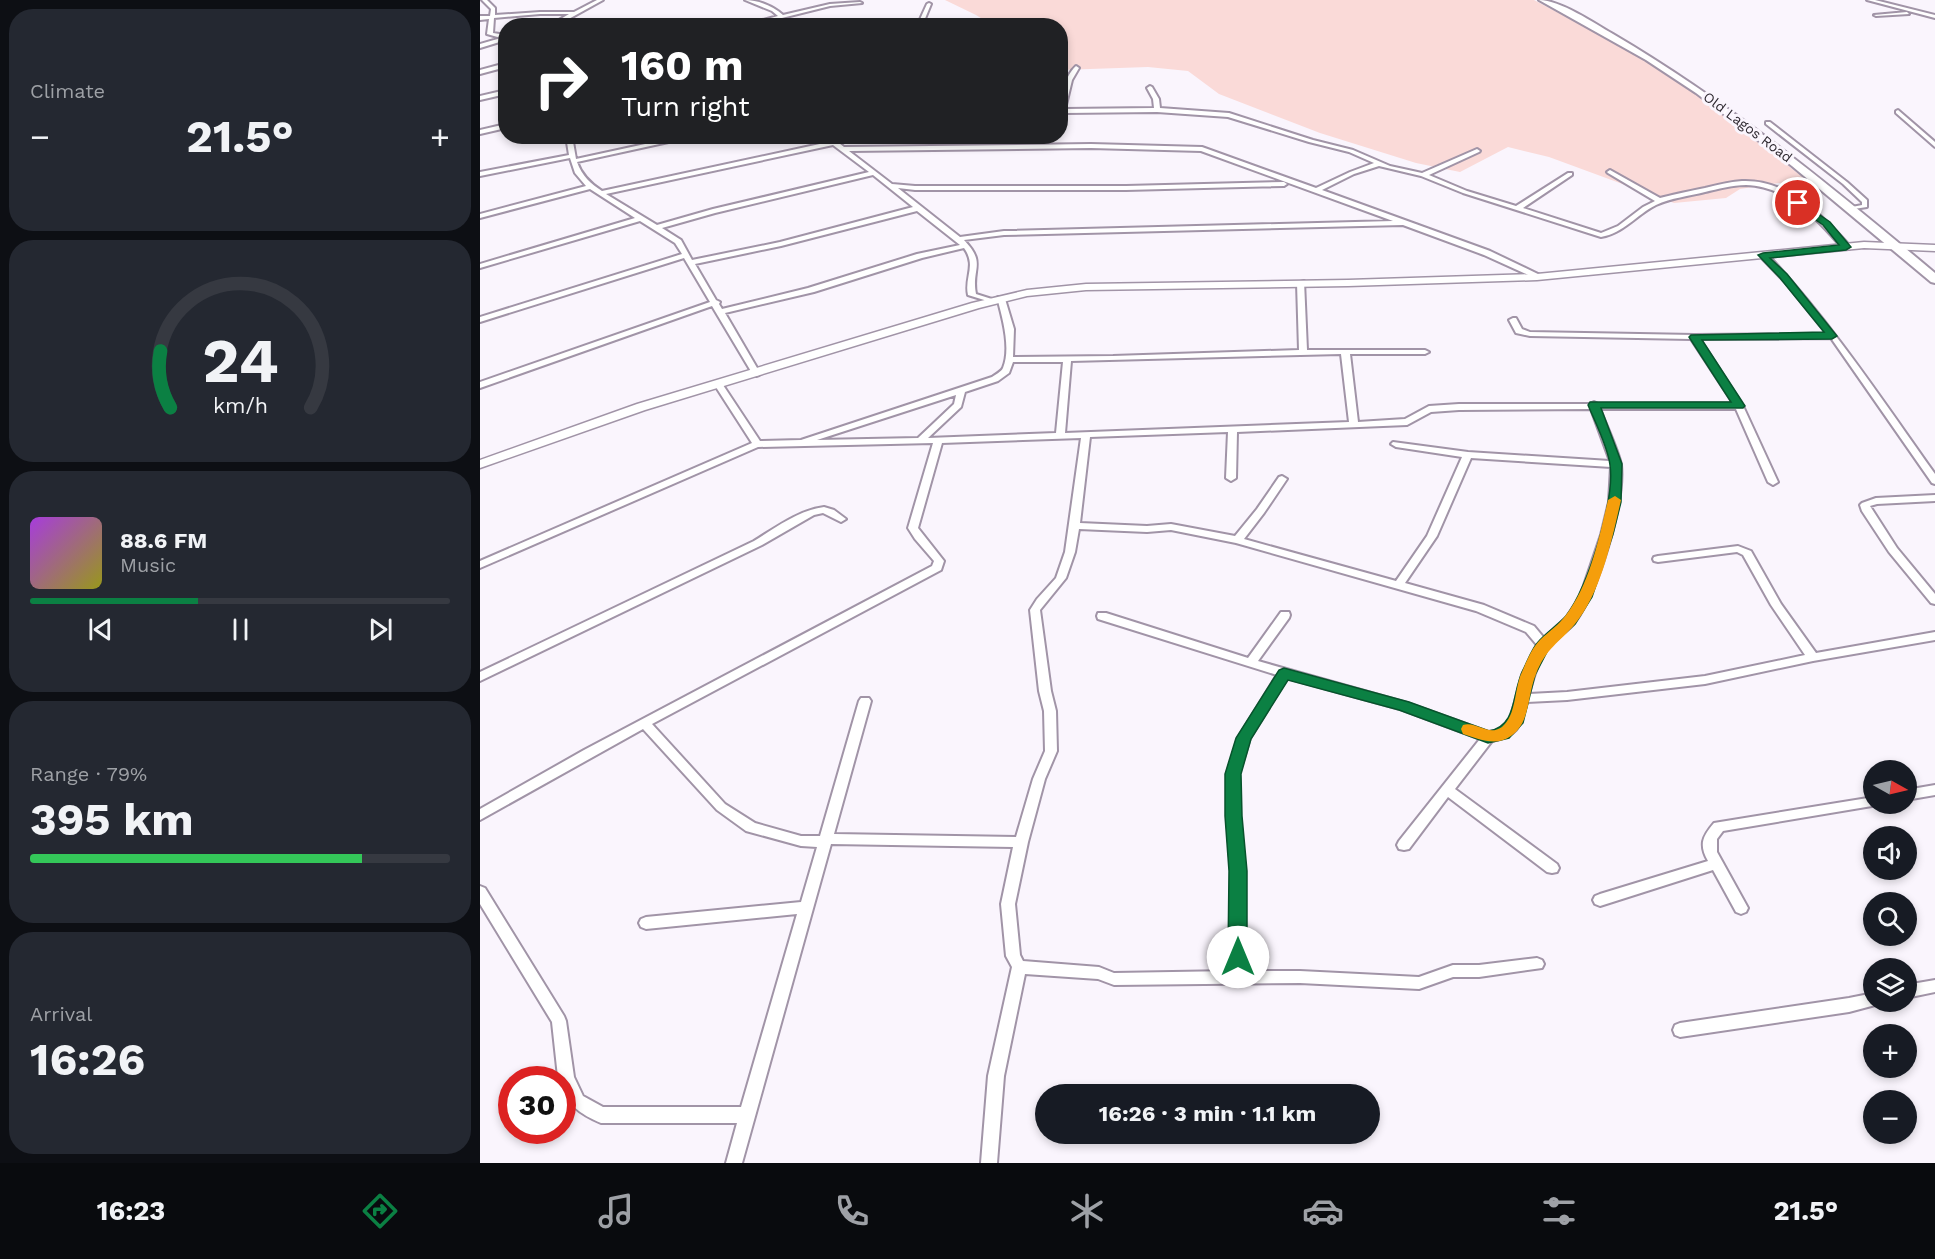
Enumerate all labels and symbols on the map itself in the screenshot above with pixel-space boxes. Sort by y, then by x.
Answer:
street label: Old Lagos Road [1701,88,1795,166]
pin [1772,177,1823,228]
north arrow [1863,760,1917,814]
position arrow [1206,925,1270,989]
speed limit sign: 30 [498,1066,576,1144]

